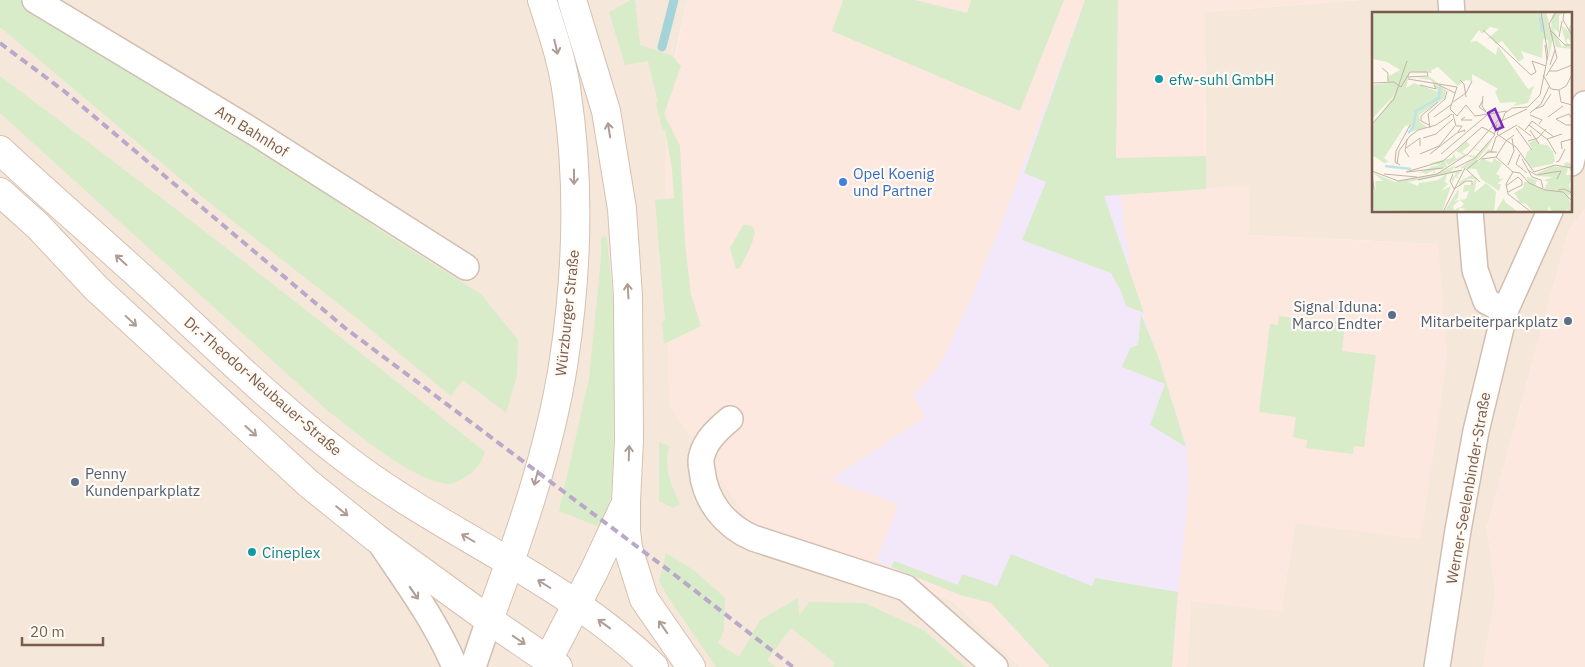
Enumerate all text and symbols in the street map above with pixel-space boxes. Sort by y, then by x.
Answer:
inset map [1372,12,1572,212]
one-way arrow [552,38,561,54]
place label: efw-suhl GmbH [1169,70,1274,89]
marker: efw-suhl GmbH [1153,73,1165,85]
street label: Am Bahnhof [212,101,292,161]
one-way arrow [604,122,614,138]
place label: Opel Koenig und Partner [853,164,934,200]
one-way arrow [569,169,579,185]
marker: Opel Koenig und Partner [837,176,849,188]
street label: Würzburger Straße [551,249,583,377]
one-way arrow [114,254,127,265]
one-way arrow [623,283,633,299]
place label: Signal Iduna: Marco Endter [1292,297,1382,333]
marker: Signal Iduna: Marco Endter [1386,309,1398,321]
street label: Dr.-Theodor-Neubauer-Straße [180,312,346,460]
place label: Mitarbeiterparkplatz [1421,312,1558,331]
one-way arrow [125,315,138,327]
marker: Mitarbeiterparkplatz [1562,315,1574,327]
street label: Werner-Seelenbinder-Straße [1442,391,1494,585]
one-way arrow [244,426,257,437]
one-way arrow [624,446,634,462]
place label: Penny Kundenparkplatz [85,464,200,500]
one-way arrow [531,470,541,486]
marker: Penny Kundenparkplatz [69,476,81,488]
one-way arrow [336,506,349,517]
one-way arrow [461,533,476,542]
place label: Cineplex [262,543,321,562]
marker: Cineplex [246,546,258,558]
one-way arrow [537,578,551,588]
one-way arrow [409,585,419,599]
scale bar [22,614,104,646]
one-way arrow [598,618,611,629]
one-way arrow [658,620,668,634]
text: 20 m [30,622,65,641]
one-way arrow [511,635,525,645]

